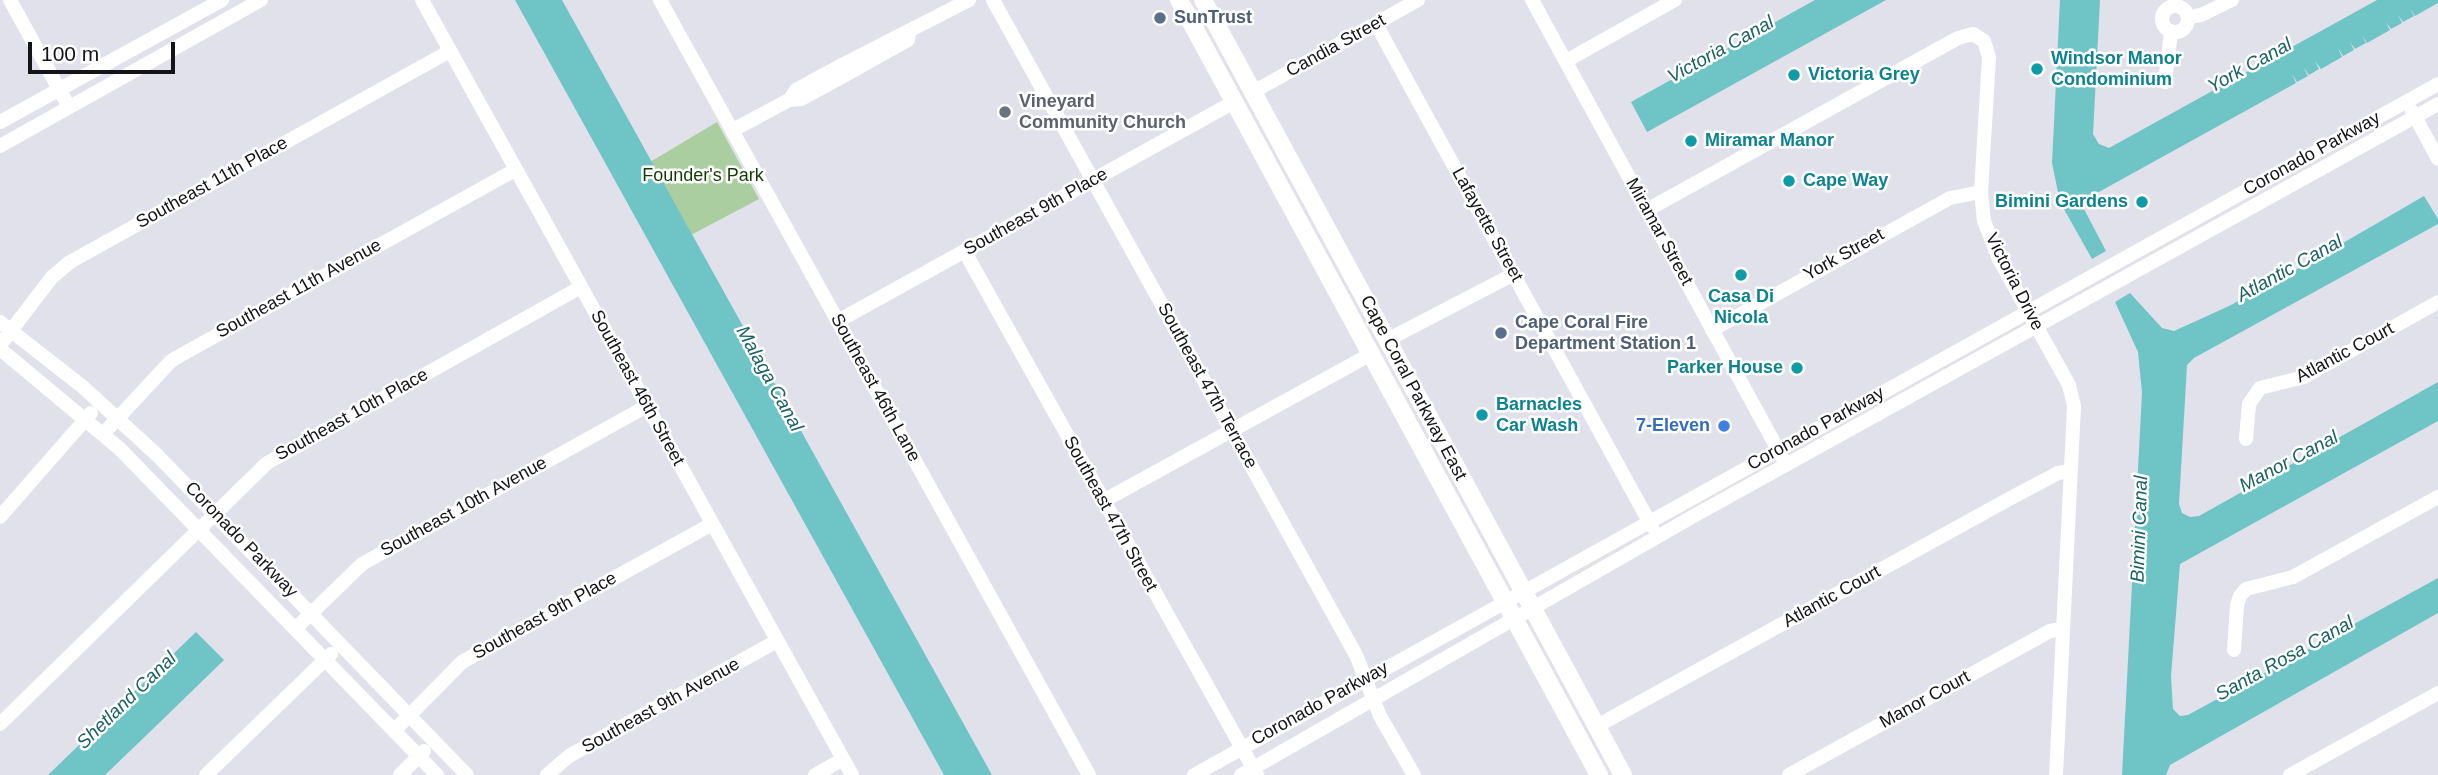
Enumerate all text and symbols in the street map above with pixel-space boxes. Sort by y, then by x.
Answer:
place label: SunTrust [1174,7,1252,29]
marker: SunTrust [1152,10,1168,26]
street label: Candia Street [1283,10,1389,82]
water label: Victoria Canal [1664,11,1778,89]
scale bar [32,28,178,72]
water label: York Canal [2204,34,2296,98]
text: 100 m [41,42,99,65]
place label: Windsor Manor Condominium [2051,48,2182,90]
marker: Windsor Manor Condominium [2029,61,2045,77]
place label: Victoria Grey [1808,64,1920,86]
marker: Victoria Grey [1786,67,1802,83]
place label: Vineyard Community Church [1019,91,1186,134]
marker: Vineyard Community Church [997,104,1013,120]
street label: Coronado Parkway [2240,107,2384,201]
place label: Miramar Manor [1705,130,1834,152]
street label: Southeast 11th Place [133,132,291,234]
marker: Miramar Manor [1683,133,1699,149]
street label: Southeast 9th Place [960,163,1112,261]
street label: Lafayette Street [1447,164,1527,286]
park label: Founder's Park [642,165,764,187]
place label: Cape Way [1803,170,1888,192]
marker: Cape Way [1781,173,1797,189]
street label: Miramar Street [1621,175,1697,289]
place label: Bimini Gardens [1995,191,2128,213]
marker: Bimini Gardens [2134,194,2150,210]
street label: York Street [1800,224,1888,286]
street label: Victoria Drive [1980,230,2048,334]
water label: Atlantic Canal [2233,231,2347,307]
street label: Southeast 11th Avenue [213,235,385,343]
marker: Casa Di Nicola [1733,267,1749,283]
place label: Casa Di Nicola [1708,286,1774,328]
street label: Cape Coral Parkway East [1355,292,1471,484]
street label: Southeast 47th Terrace [1152,299,1262,473]
street label: Southeast 46th Street [585,307,689,469]
street label: Southeast 46th Lane [825,310,925,466]
place label: Cape Coral Fire Department Station 1 [1515,312,1696,354]
street label: Atlantic Court [2292,318,2398,388]
water label: Malaga Canal [731,322,807,436]
marker: Cape Coral Fire Department Station 1 [1493,325,1509,341]
place label: Parker House [1667,357,1783,379]
marker: Parker House [1789,360,1805,376]
street label: Southeast 10th Place [272,364,432,466]
street label: Coronado Parkway [1744,382,1888,476]
place label: Barnacles Car Wash [1496,394,1582,436]
marker: Barnacles Car Wash [1474,407,1490,423]
place label: 7-Eleven [1636,415,1710,437]
marker: 7-Eleven [1716,418,1732,434]
water label: Manor Canal [2236,426,2342,498]
street label: Southeast 47th Street [1058,433,1162,595]
street label: Southeast 10th Avenue [377,452,551,562]
water label: Bimini Canal [2127,475,2153,583]
street label: Coronado Parkway [180,477,302,603]
street label: Atlantic Court [1780,561,1884,633]
street label: Southeast 9th Place [469,567,621,665]
water label: Santa Rosa Canal [2212,612,2358,706]
water label: Shetland Canal [72,648,182,754]
street label: Southeast 9th Avenue [578,654,744,758]
street label: Coronado Parkway [1248,657,1392,751]
street label: Manor Court [1876,666,1974,734]

